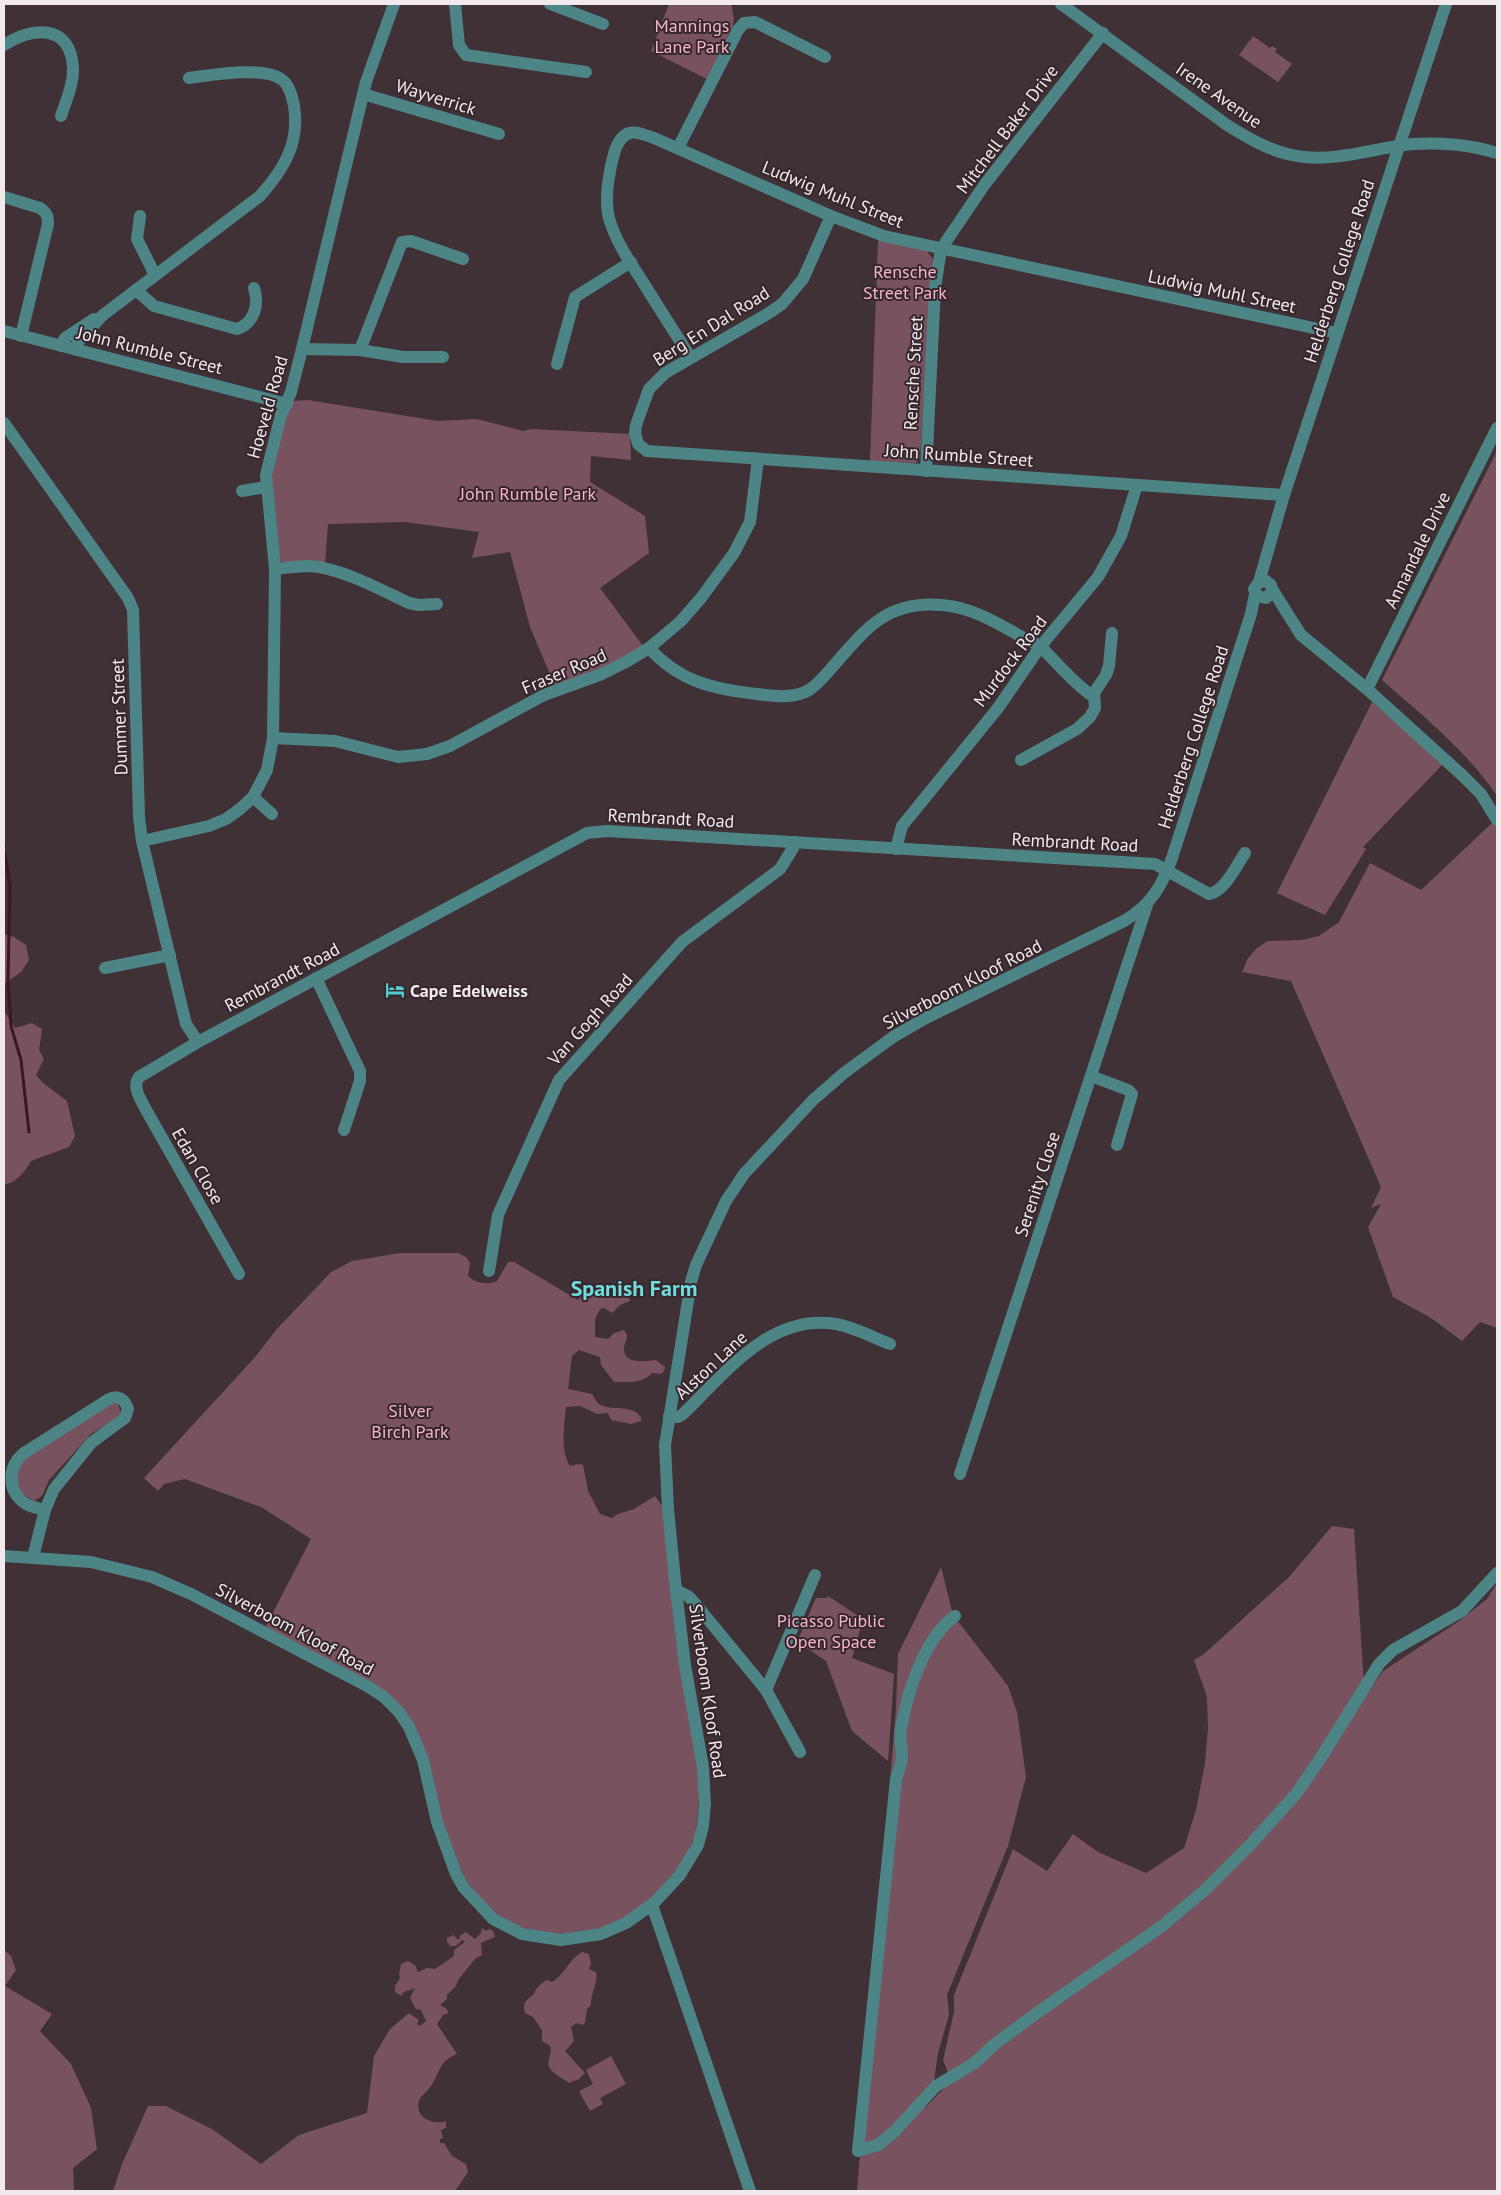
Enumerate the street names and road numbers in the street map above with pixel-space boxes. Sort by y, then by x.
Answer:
street label: Irene Avenue [1171,57,1267,133]
street label: Mitchell Baker Drive [951,60,1063,198]
street label: Wayverrick [393,74,479,120]
street label: Ludwig Muhl Street [759,155,907,233]
street label: Helderberg College Road [1298,176,1380,366]
street label: Ludwig Muhl Street [1146,264,1298,318]
street label: Berg En Dal Road [648,281,774,371]
street label: Rensche Street [899,315,927,431]
street label: John Rumble Street [74,321,225,379]
street label: Hoeveld Road [241,353,293,461]
street label: John Rumble Street [883,438,1034,472]
street label: Annandale Drive [1379,488,1455,612]
street label: Murdock Road [968,611,1052,711]
street label: Helderberg College Road [1152,642,1234,832]
street label: Fraser Road [518,643,610,699]
street label: Dummer Street [105,658,133,776]
street label: Rembrandt Road [607,803,735,833]
street label: Rembrandt Road [1011,827,1139,857]
street label: Silverboom Kloof Road [878,934,1046,1034]
street label: Rembrandt Road [221,937,343,1017]
street label: Van Gogh Road [542,968,637,1071]
street label: Edan Close [167,1124,229,1208]
street label: Serenity Close [1009,1129,1065,1239]
street label: Alston Lane [670,1326,752,1404]
street label: Silverboom Kloof Road [212,1578,378,1680]
street label: Silverboom Kloof Road [684,1602,732,1780]

